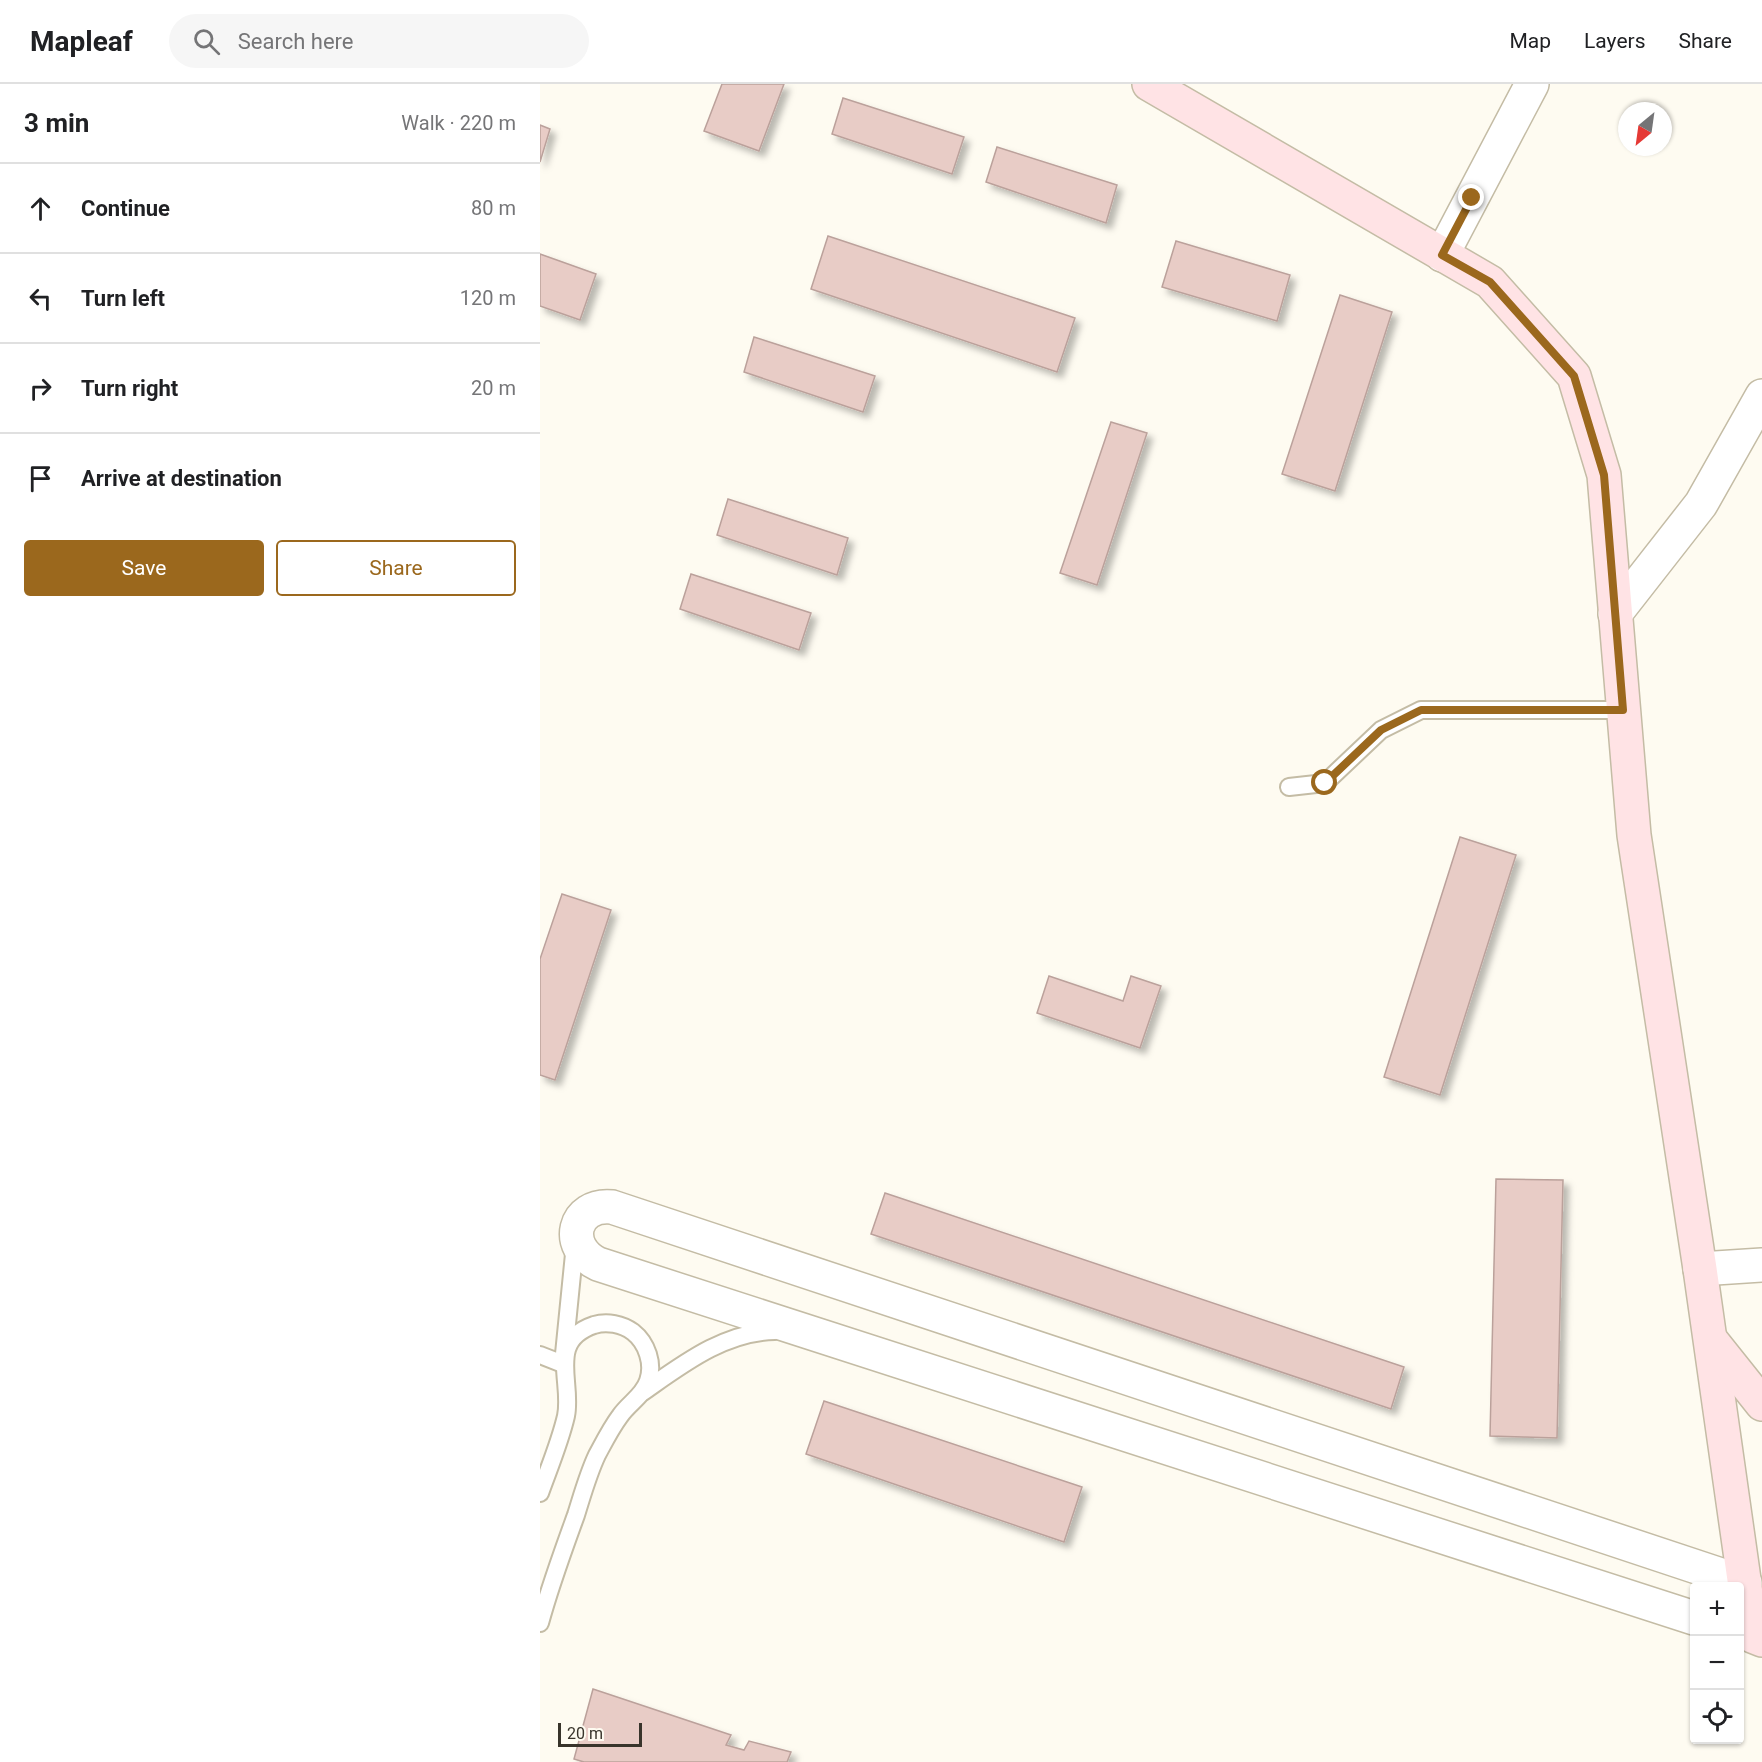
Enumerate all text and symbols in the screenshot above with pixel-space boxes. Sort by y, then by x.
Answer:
search box [169,14,589,68]
text: Mapleaf [30,25,133,58]
icon: search [190,25,223,58]
text: Search here [238,29,354,54]
text: Map [1509,29,1551,53]
text: Layers [1584,29,1645,53]
text: Share [1678,29,1732,53]
north arrow [1618,102,1672,156]
text: 3 min [24,108,89,138]
text: Walk · 220 m [401,111,516,135]
route end [1458,184,1484,210]
icon: ahead [24,192,57,225]
text: Continue [81,196,170,221]
text: 80 m [471,196,516,220]
icon: left [24,282,57,315]
text: Turn left [81,286,165,311]
text: 120 m [460,286,516,310]
icon: right [24,372,57,405]
text: Turn right [81,376,178,401]
text: 20 m [471,376,516,400]
icon: arrive [24,462,57,495]
text: Arrive at destination [81,466,282,491]
button: Save [24,540,264,596]
button: Share [276,540,516,596]
route start [1311,769,1337,795]
map controls [1690,1582,1744,1744]
button: + [1690,1582,1744,1636]
button: − [1690,1636,1744,1690]
button: locate [1690,1690,1744,1744]
scale bar [558,1720,642,1748]
text: 20 m [567,1724,603,1743]

